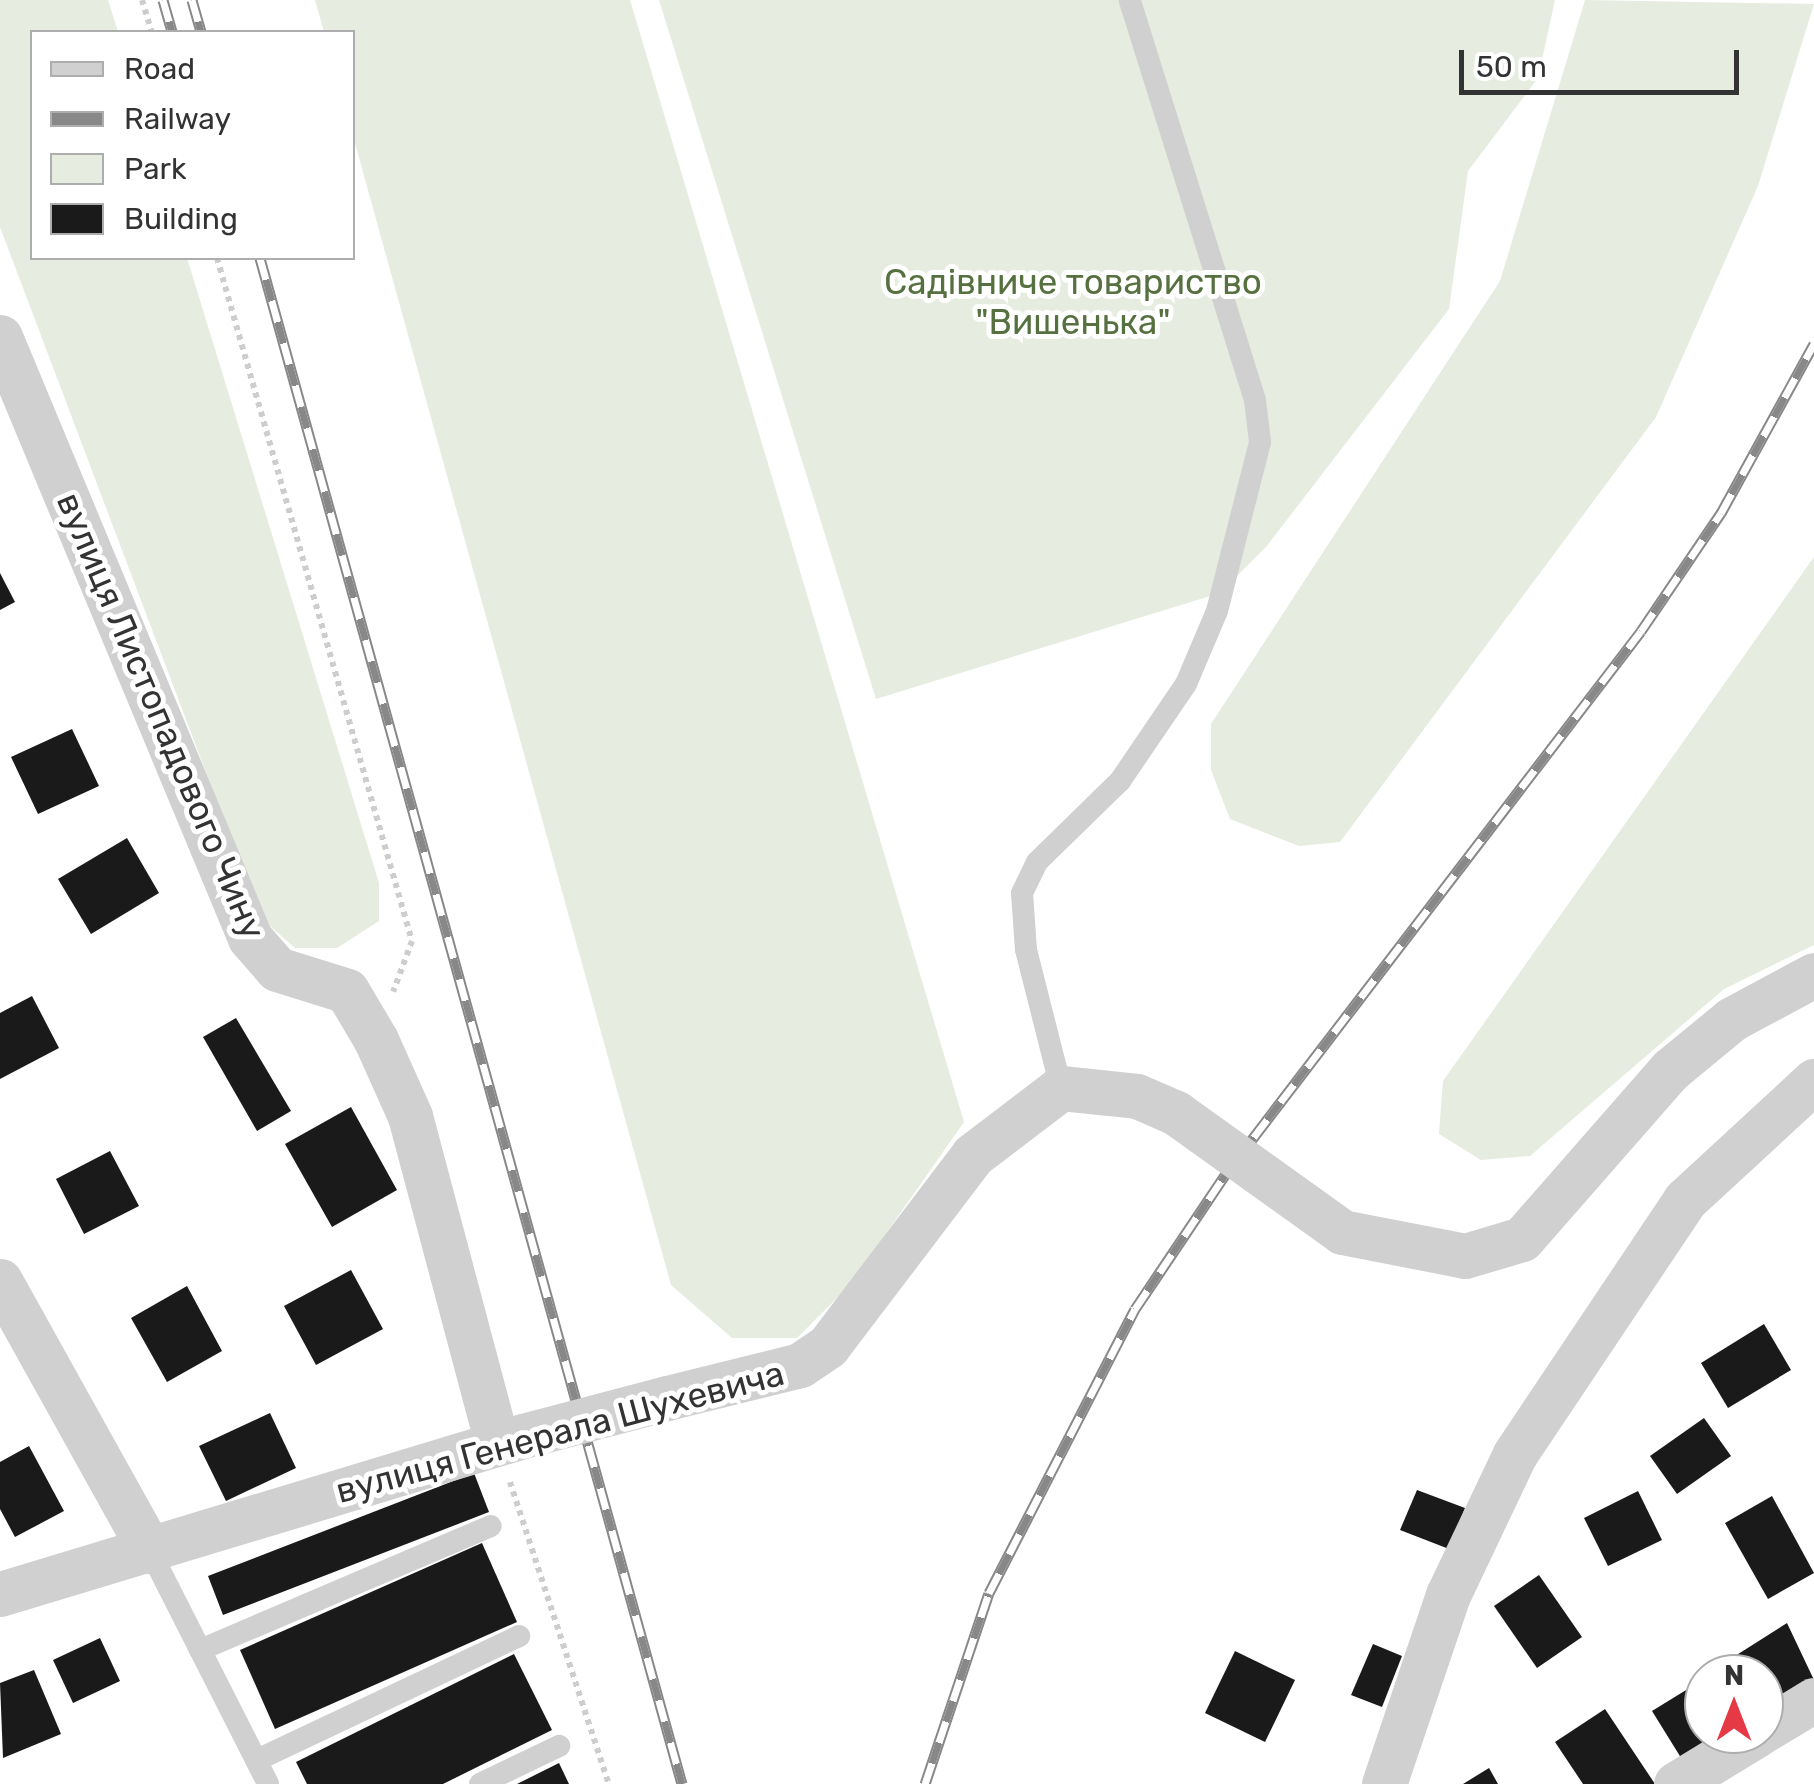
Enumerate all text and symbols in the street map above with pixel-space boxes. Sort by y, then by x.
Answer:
legend [30,30,355,260]
scale bar [1464,30,1744,92]
text: 50 m [1476,49,1547,85]
text: Road [124,51,195,87]
text: Railway [124,101,231,137]
text: Park [124,151,186,187]
text: Building [124,201,238,237]
park label: Садівниче товариство "Вишенька" [884,261,1262,343]
street label: вулиця Листопадового Чину [48,486,274,946]
street label: вулиця Генерала Шухевича [331,1352,789,1512]
north arrow [1684,1654,1784,1754]
text: N [1724,1659,1744,1692]

